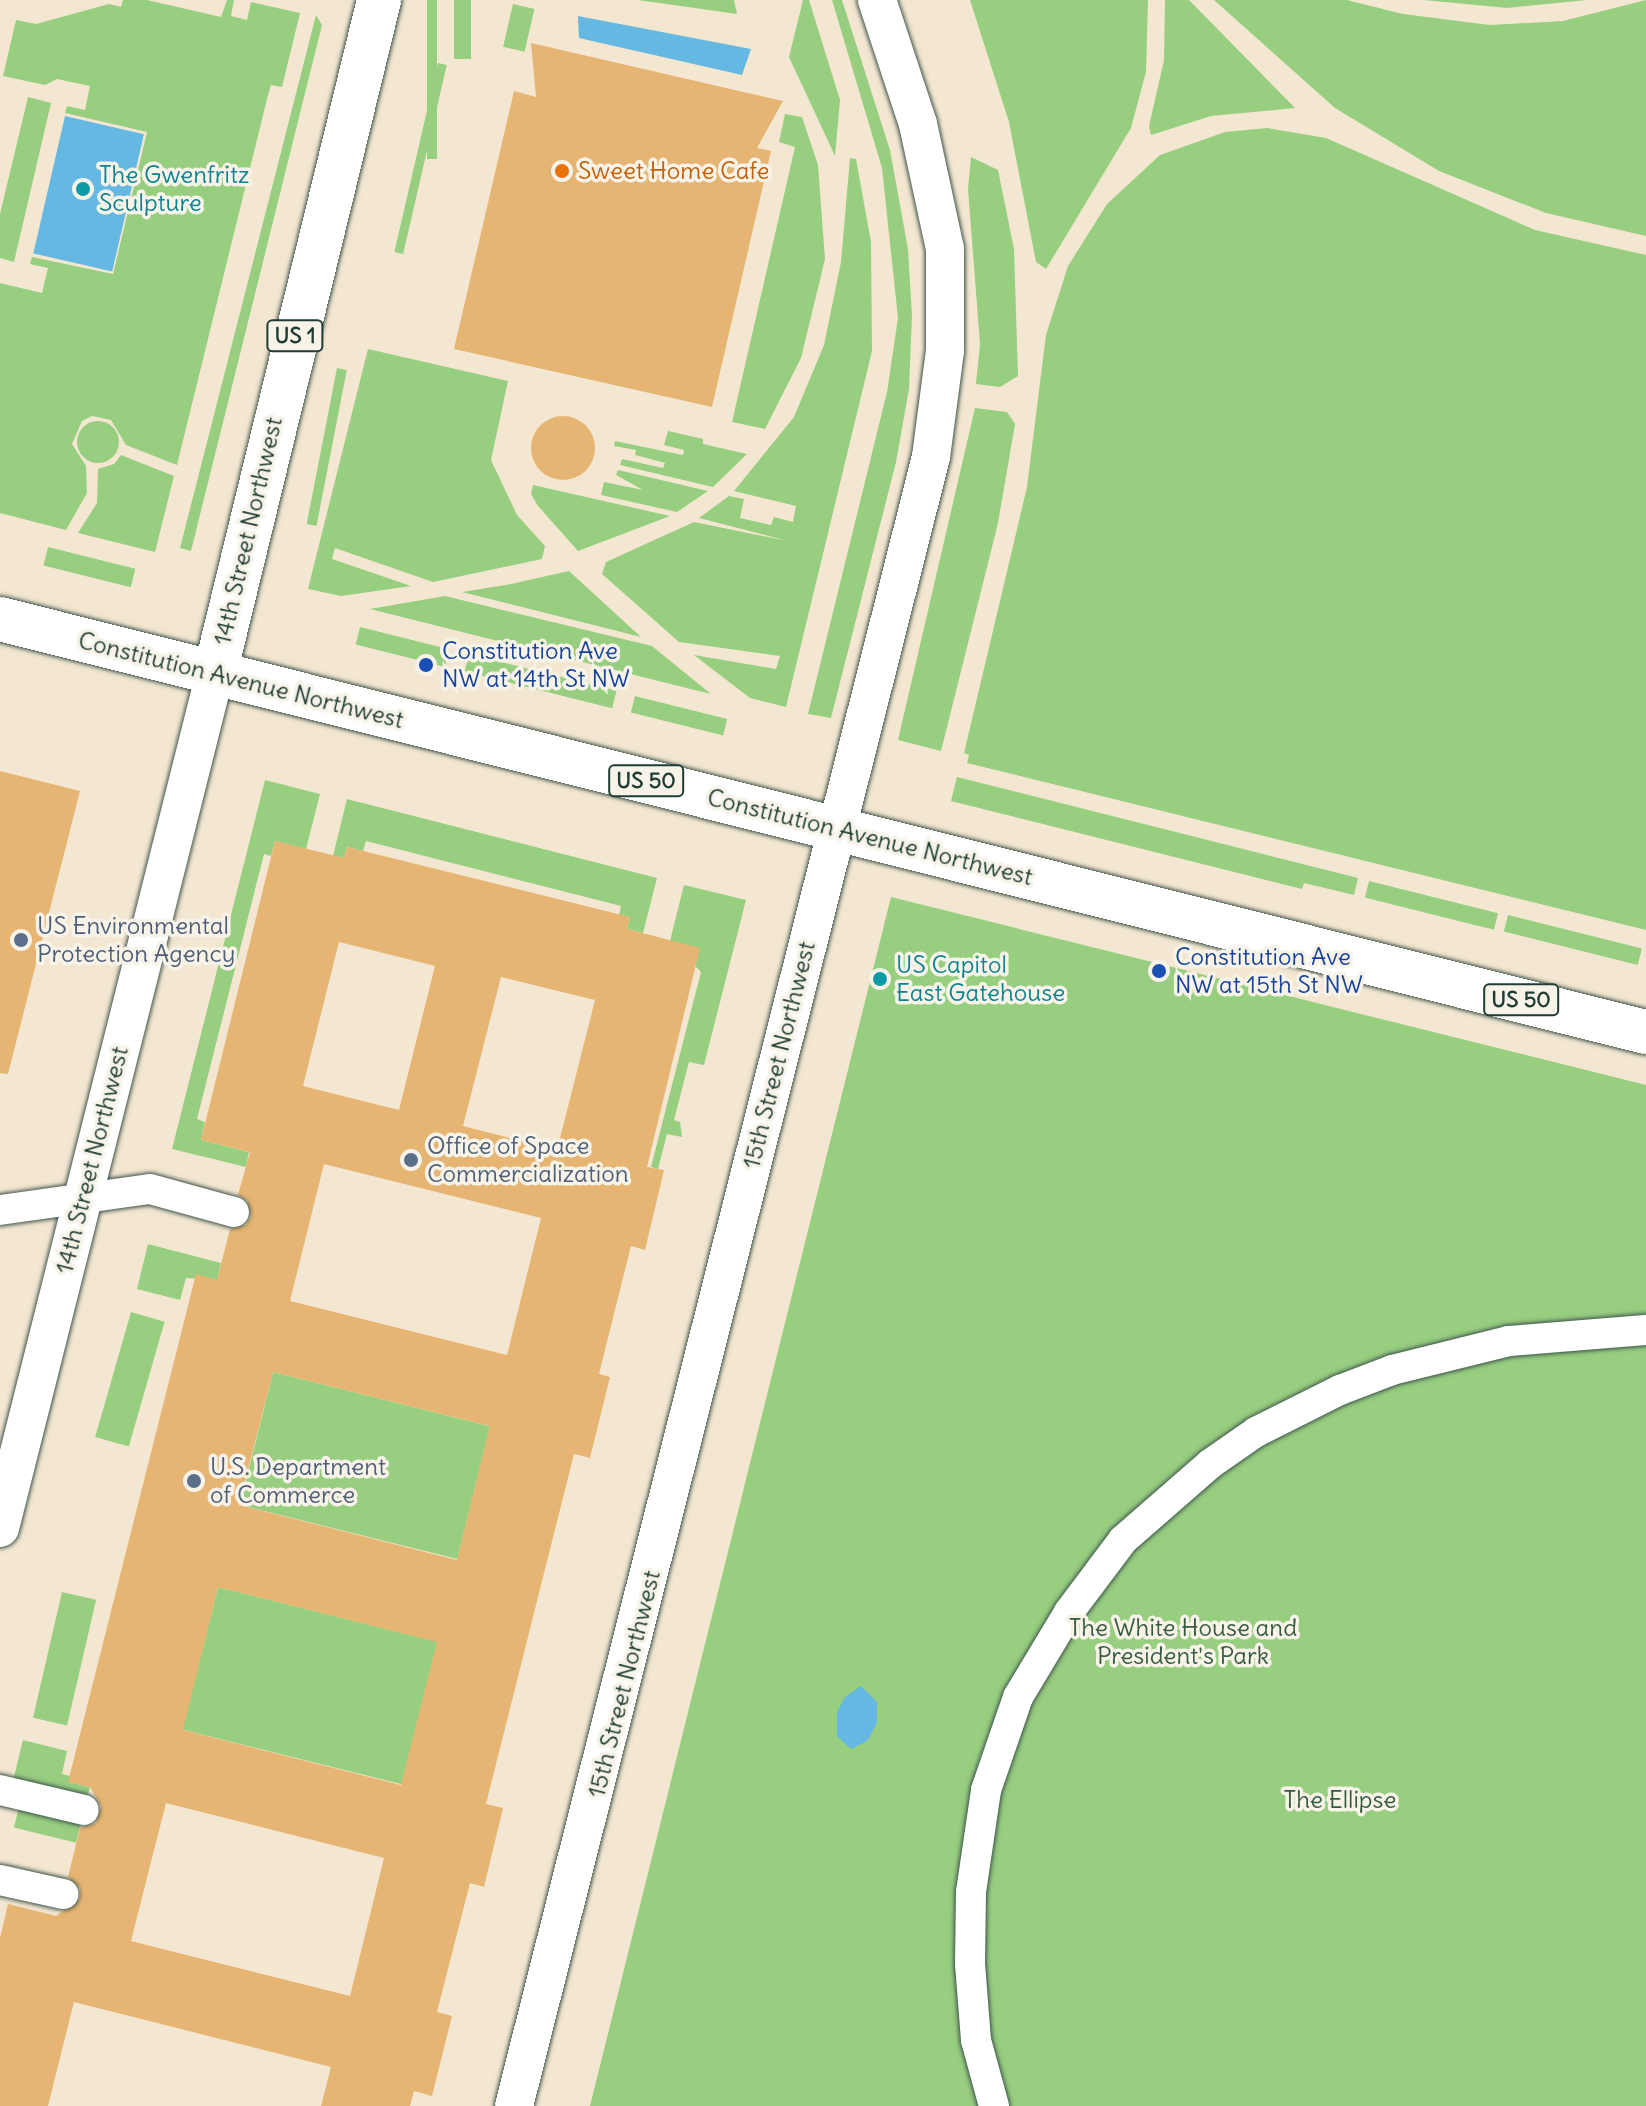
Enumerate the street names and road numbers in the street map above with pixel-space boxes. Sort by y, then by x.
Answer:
road number: US 1 [265,318,325,354]
street label: 14th Street Northwest [208,414,288,648]
street label: Constitution Avenue Northwest [75,626,407,734]
road number: US 50 [608,763,684,799]
street label: Constitution Avenue Northwest [704,783,1036,891]
street label: 15th Street Northwest [737,938,821,1172]
road number: US 50 [1483,982,1559,1018]
street label: 14th Street Northwest [50,1043,134,1277]
street label: 15th Street Northwest [582,1567,666,1801]

